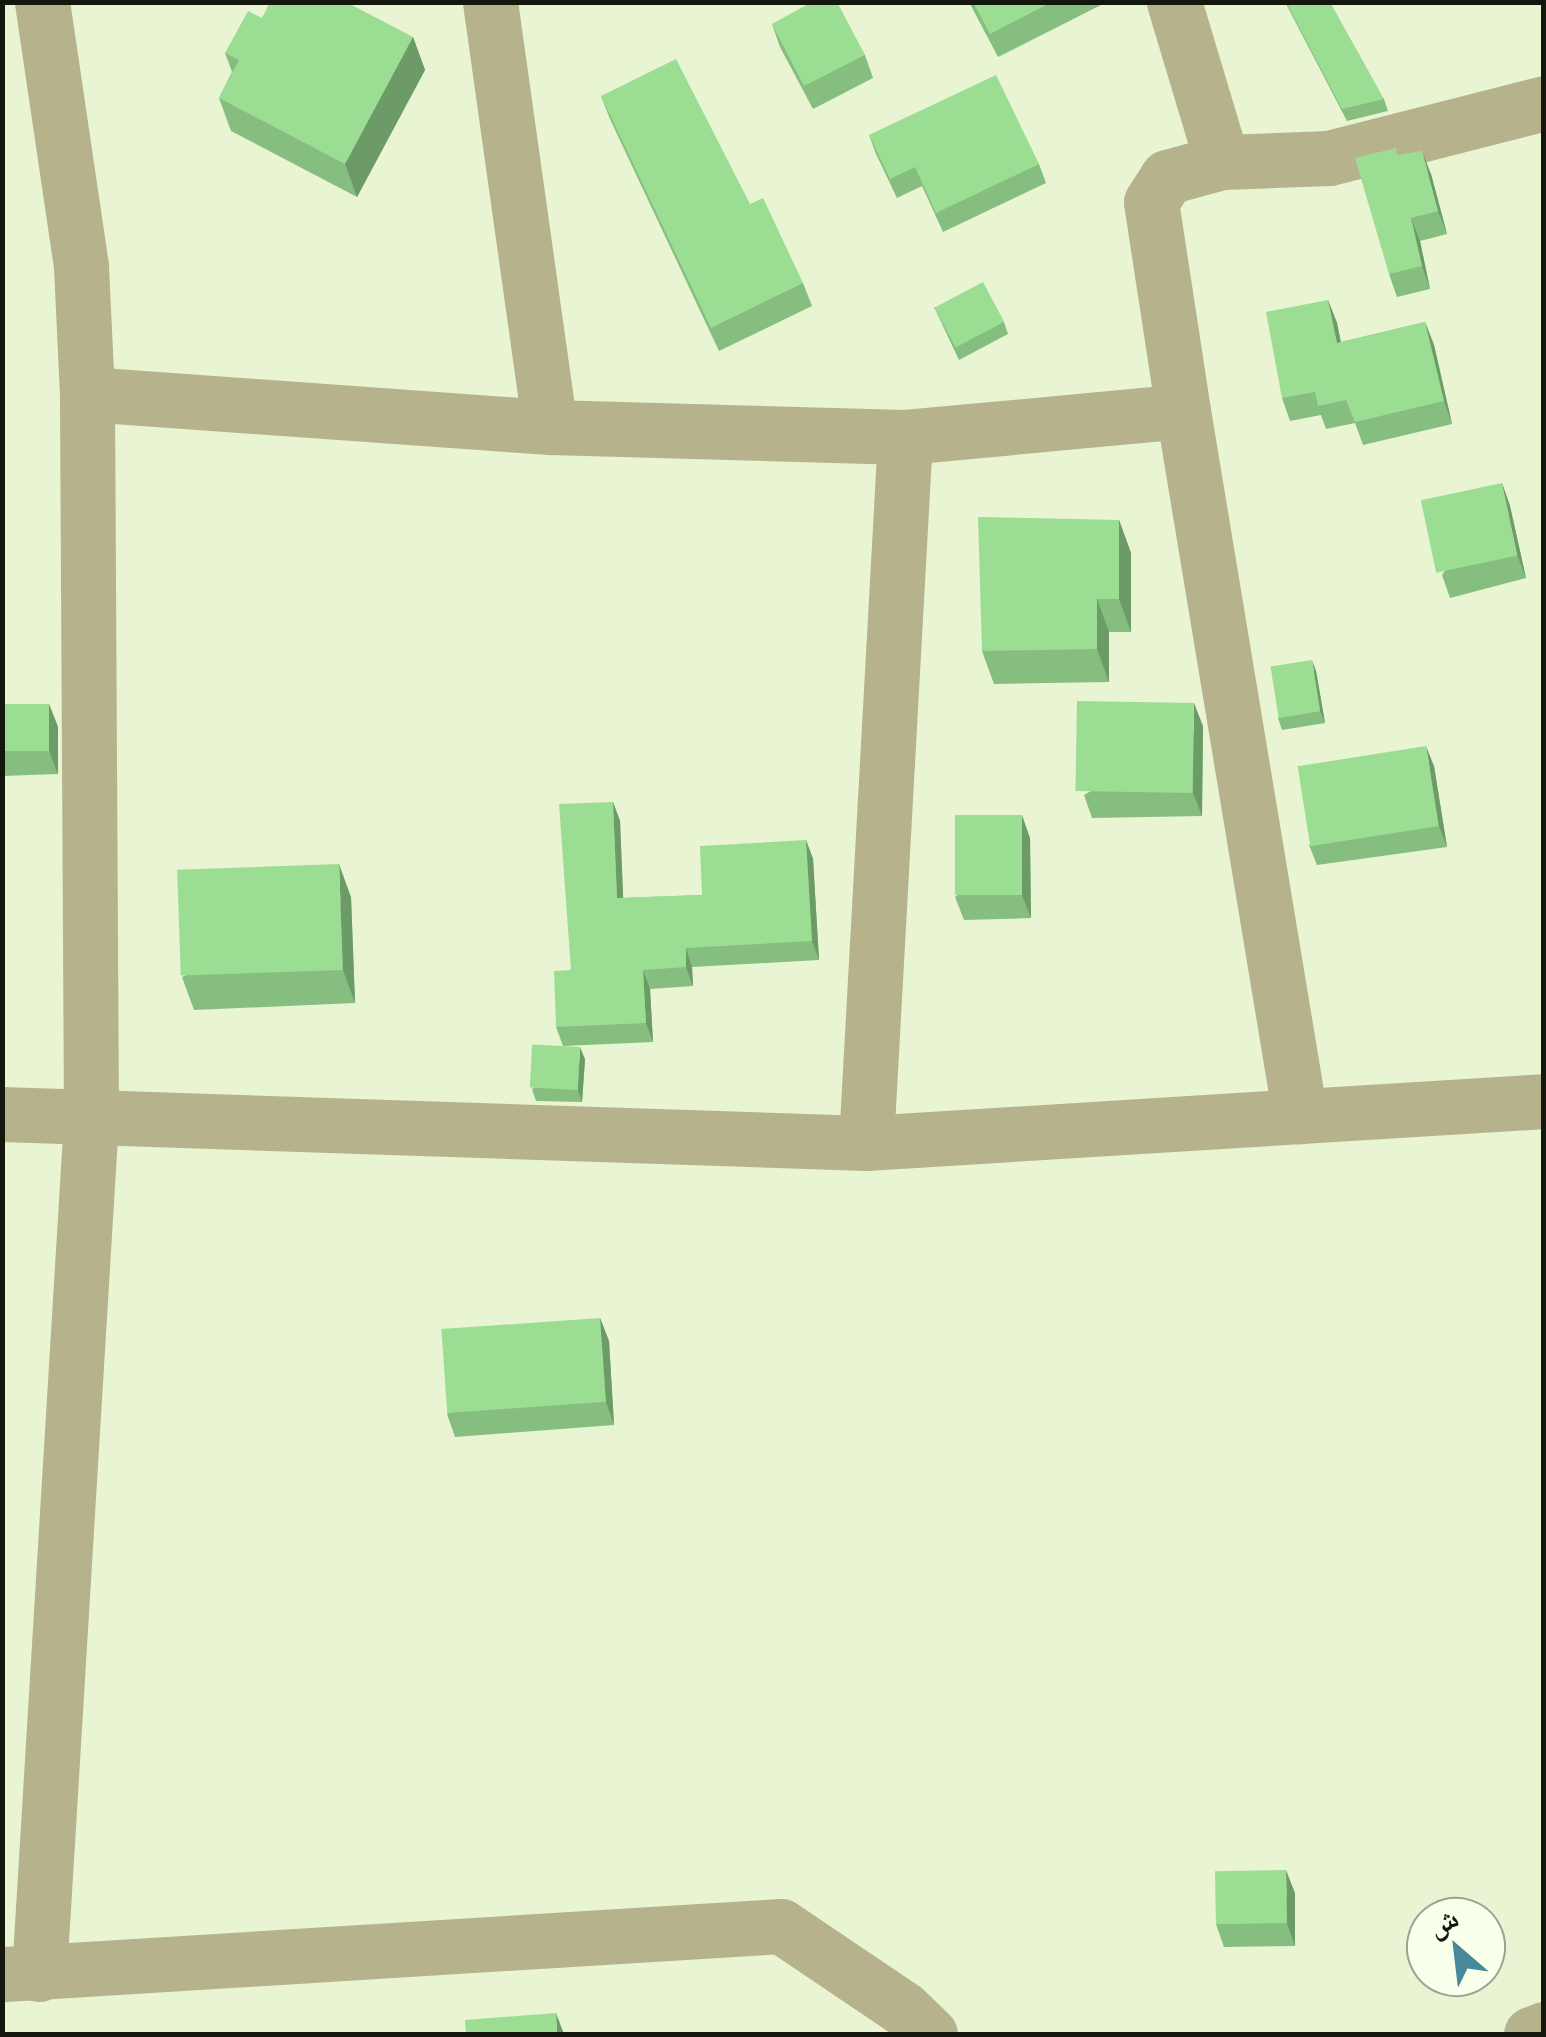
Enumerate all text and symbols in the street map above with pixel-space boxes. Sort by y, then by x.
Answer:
text: ش [1419,1896,1466,1948]
north arrow [1406,1897,1506,1997]

